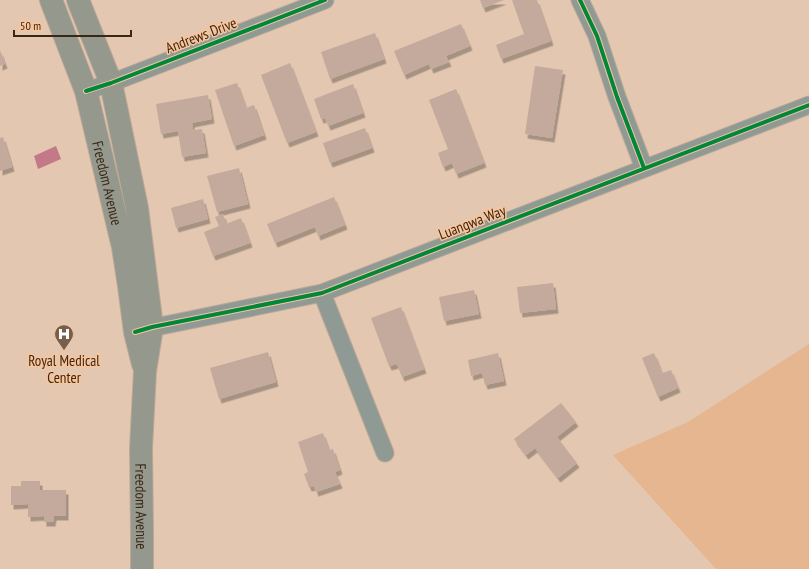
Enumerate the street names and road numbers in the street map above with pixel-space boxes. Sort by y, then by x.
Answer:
street label: Andrews Drive [163,13,239,57]
street label: Freedom Avenue [89,139,127,227]
street label: Luangwa Way [436,200,509,244]
street label: Freedom Avenue [132,463,152,549]

